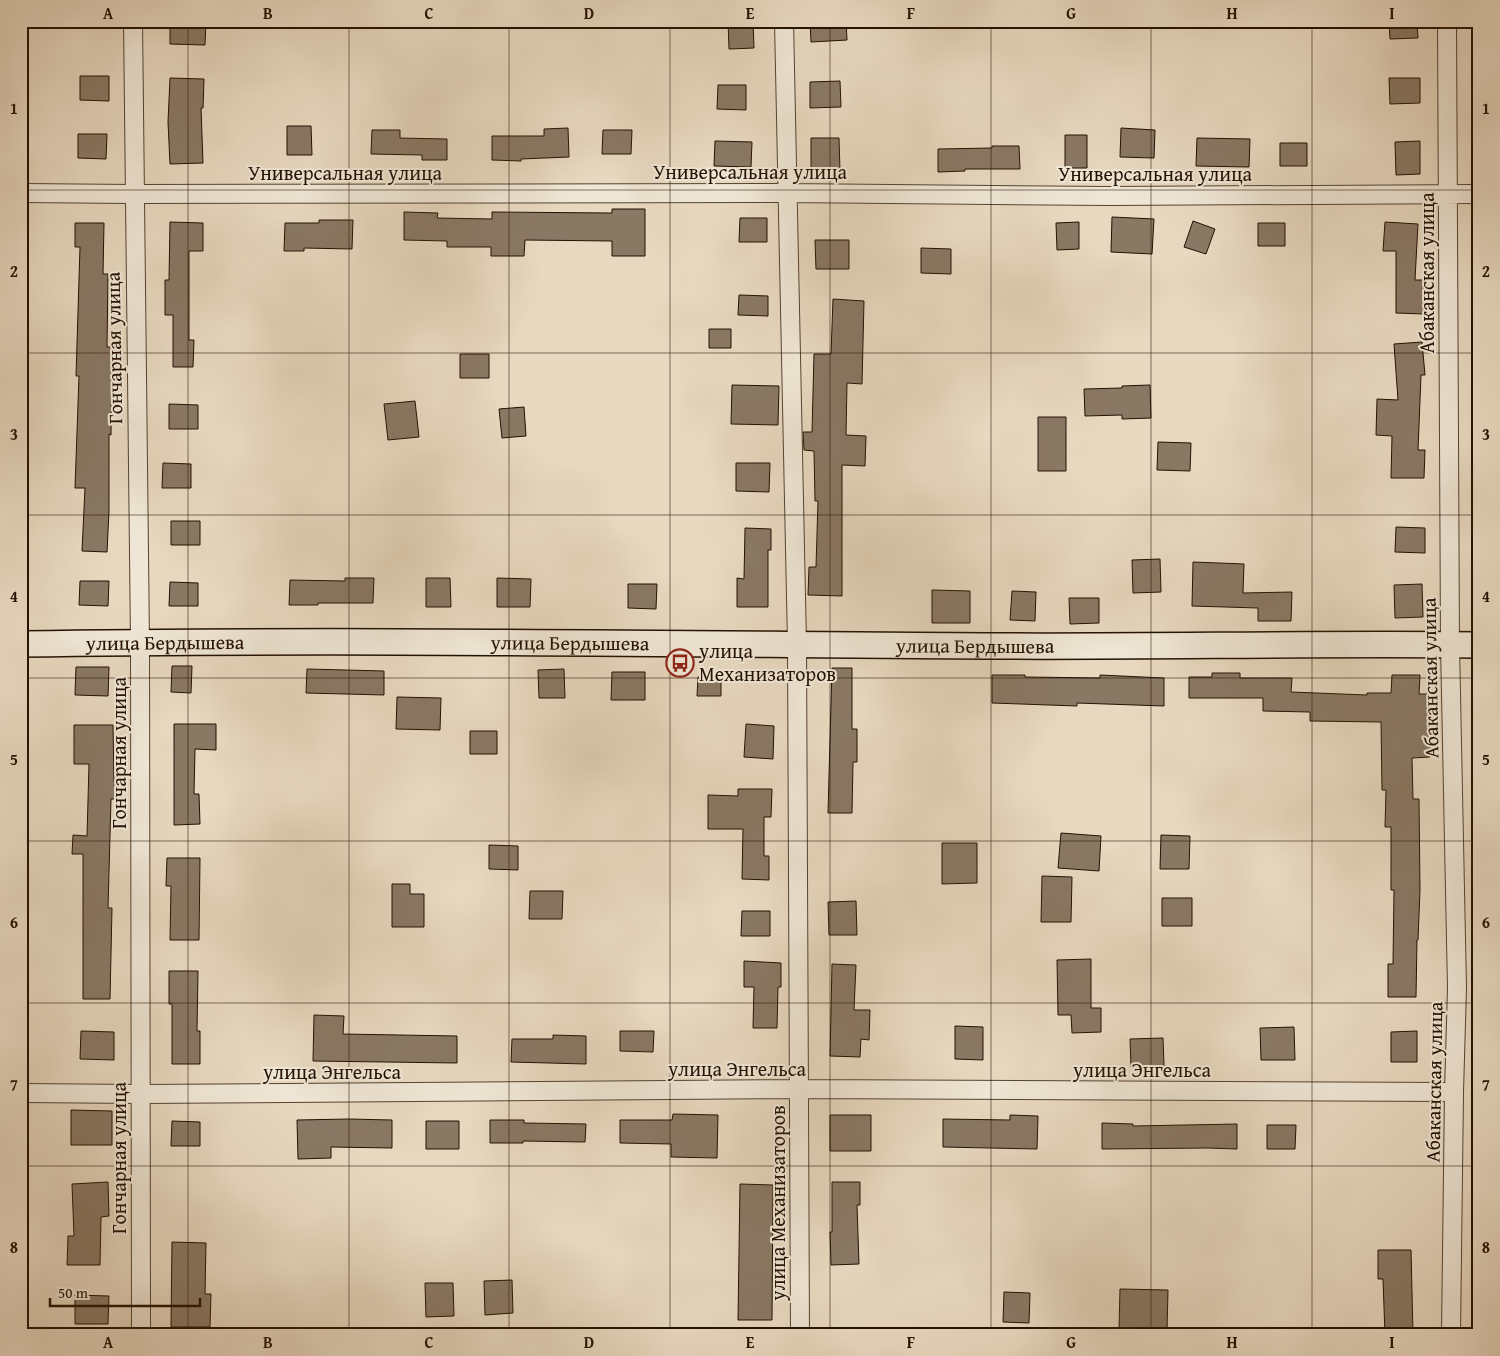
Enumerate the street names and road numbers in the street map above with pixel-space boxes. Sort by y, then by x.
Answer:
street label: Универсальная улица [653,157,848,186]
street label: Универсальная улица [248,158,443,187]
street label: Универсальная улица [1058,159,1253,188]
street label: Абаканская улица [1412,192,1441,353]
street label: Гончарная улица [98,271,129,424]
street label: Абаканская улица [1414,597,1445,759]
street label: улица Бердышева [84,627,245,657]
street label: улица Бердышева [490,627,650,657]
street label: улица Бердышева [895,630,1055,660]
street label: Гончарная улица [104,676,133,829]
street label: Абаканская улица [1418,1001,1449,1163]
street label: улица Энгельса [667,1054,807,1083]
street label: улица Энгельса [1072,1055,1212,1084]
street label: улица Энгельса [262,1057,402,1086]
street label: Гончарная улица [104,1081,133,1234]
street label: улица Механизаторов [763,1105,792,1302]

